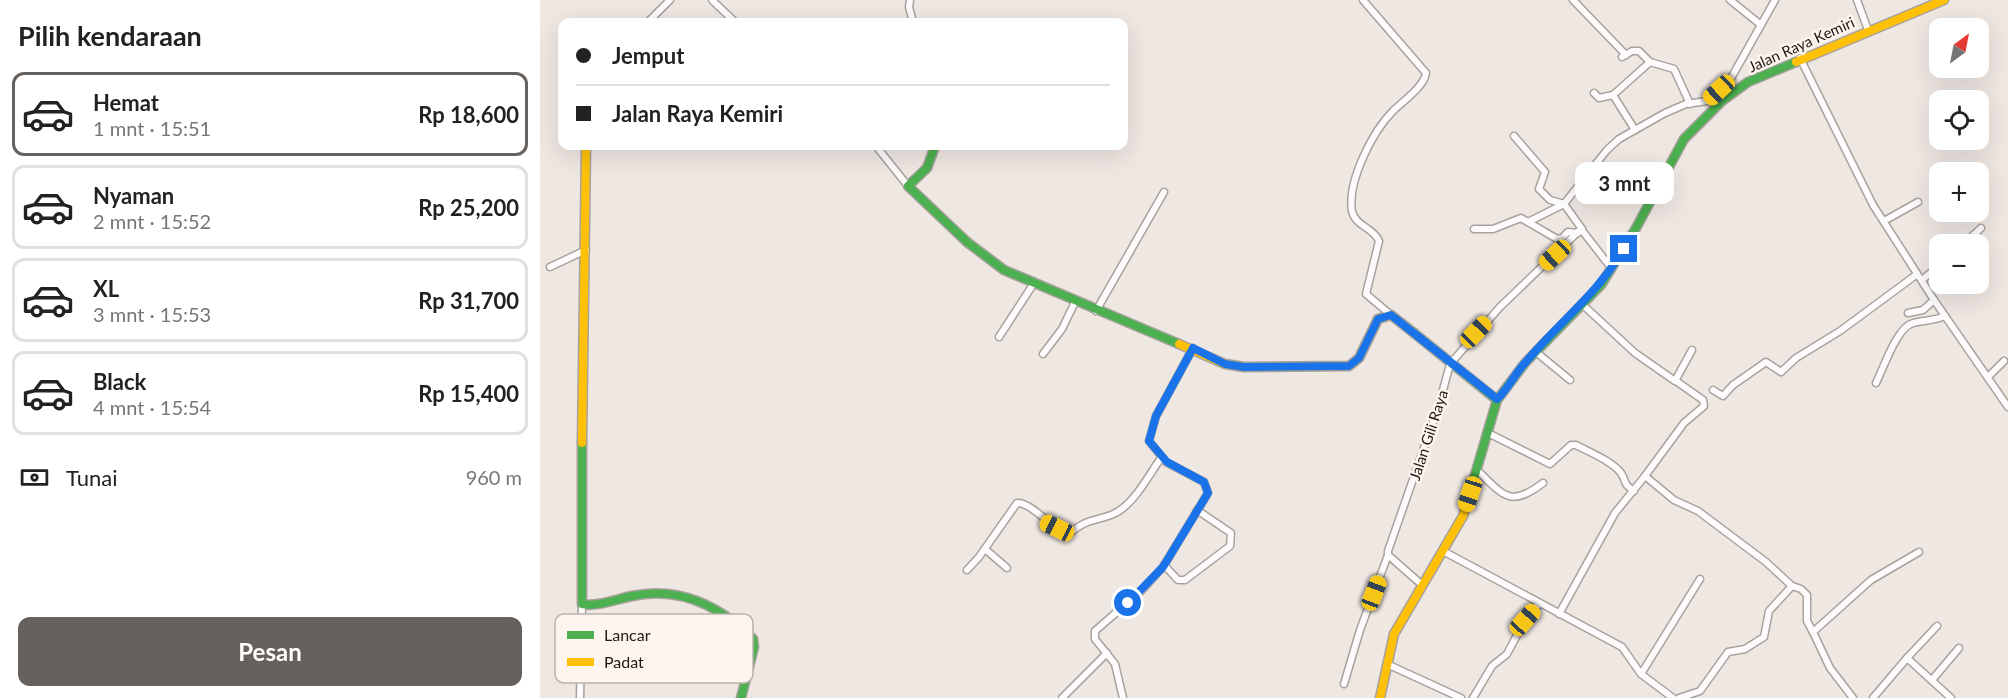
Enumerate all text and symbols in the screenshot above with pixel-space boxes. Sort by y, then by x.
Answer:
street label: Jalan Raya Kemiri [1745,13,1857,75]
north arrow [1929,18,1989,78]
map controls [1929,18,1989,294]
text: Pilih kendaraan [18,19,202,52]
text: Jemput [612,42,684,69]
car [1700,71,1738,109]
icon: car [21,87,75,141]
text: Hemat [93,89,159,116]
button: locate [1929,90,1989,150]
text: Jalan Raya Kemiri [612,100,783,127]
text: Rp 18,600 [418,101,519,128]
text: 1 mnt · 15:51 [93,116,211,140]
callout: 3 mnt [1574,162,1674,204]
button: + [1929,162,1989,222]
text: 3 mnt [1599,171,1650,195]
icon: car [21,180,75,234]
text: Nyaman [93,182,174,209]
text: Rp 25,200 [418,194,519,221]
text: 2 mnt · 15:52 [93,209,211,233]
button: − [1929,234,1989,294]
route end [1610,235,1637,262]
car [1536,236,1574,274]
icon: car [21,273,75,327]
text: XL [93,275,119,302]
text: Rp 31,700 [418,287,519,314]
text: 3 mnt · 15:53 [93,302,211,326]
car [1457,313,1495,351]
icon: car [21,366,75,420]
text: Black [93,368,146,395]
text: Rp 15,400 [418,380,519,407]
street label: Jalan Gili Raya [1405,388,1451,482]
text: 4 mnt · 15:54 [93,395,211,419]
icon: cash [18,461,51,494]
text: Tunai [66,464,117,491]
text: 960 m [466,465,522,489]
car [1456,474,1484,514]
car [1037,512,1077,544]
car [1359,573,1389,613]
route start [1114,589,1141,616]
car [1506,601,1544,639]
legend [555,614,753,683]
button: Pesan [18,617,522,686]
text: Lancar [604,625,651,644]
text: Padat [604,652,644,671]

